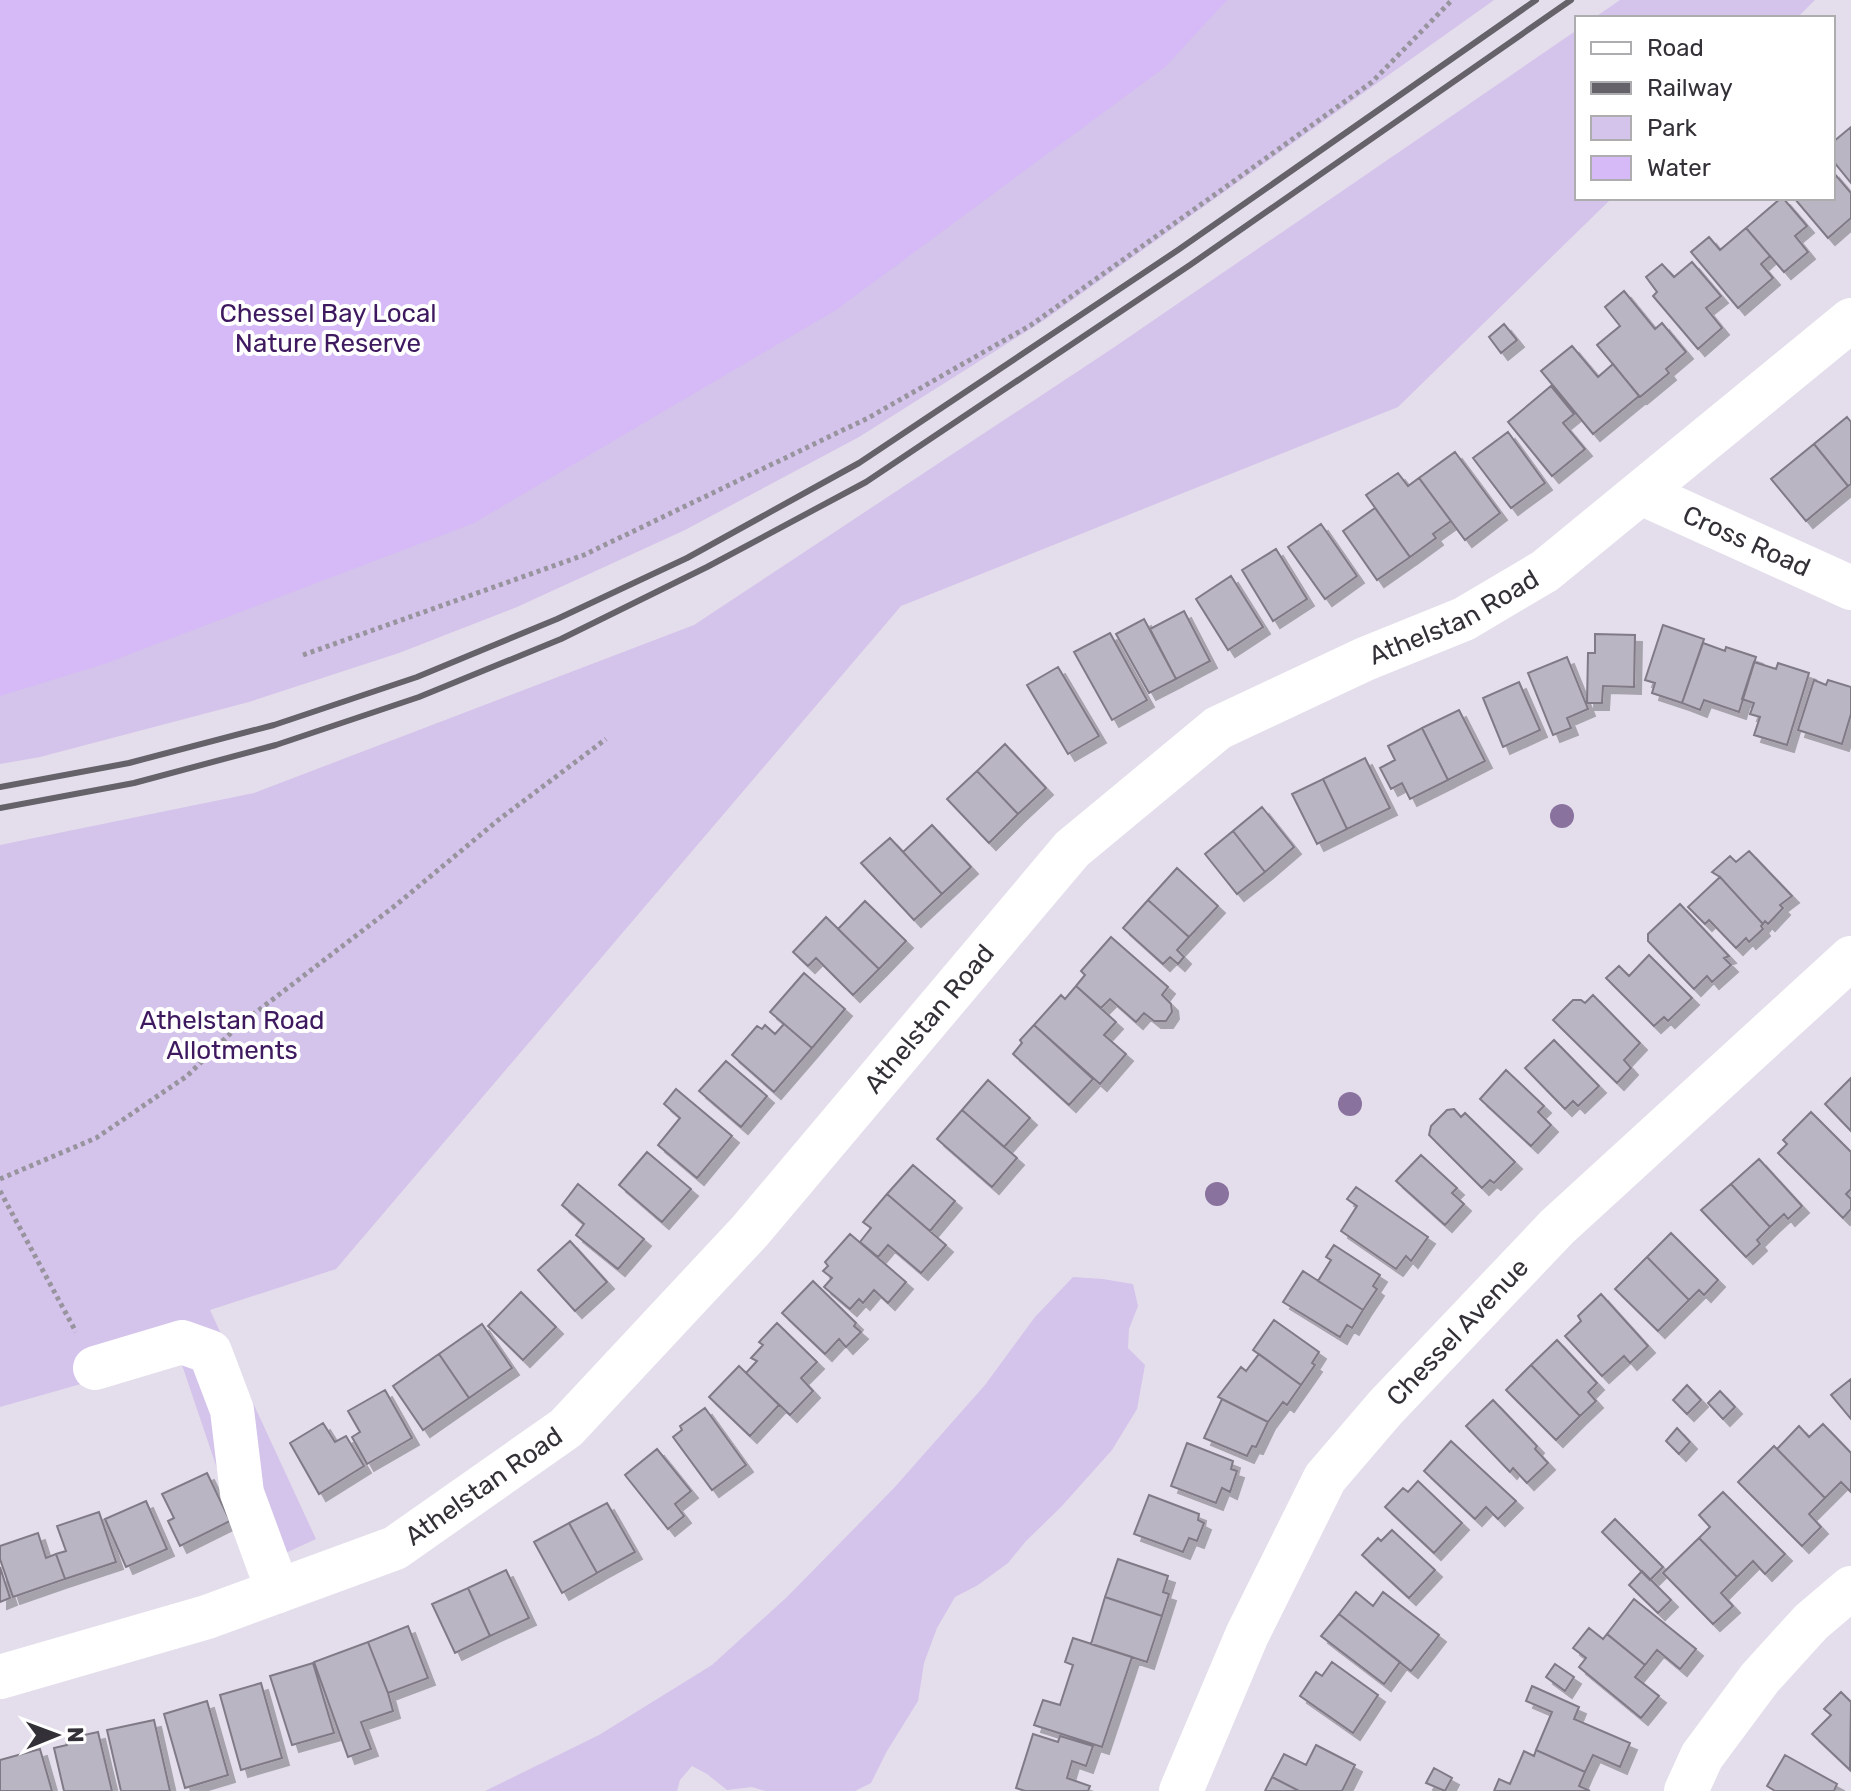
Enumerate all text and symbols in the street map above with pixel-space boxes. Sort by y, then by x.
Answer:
legend [1575,16,1835,200]
text: Road [1647,34,1704,62]
text: Railway [1647,74,1733,102]
text: Park [1647,114,1698,142]
text: Water [1647,154,1711,182]
park label: Chessel Bay Local Nature Reserve [219,298,437,359]
street label: Cross Road [1678,499,1815,584]
street label: Athelstan Road [1364,563,1544,672]
street label: Athelstan Road [858,938,1001,1100]
park label: Athelstan Road Allotments [139,1005,325,1066]
street label: Chessel Avenue [1380,1252,1535,1412]
street label: Athelstan Road [399,1420,569,1552]
north arrow [16,1695,96,1775]
text: N [62,1727,89,1743]

